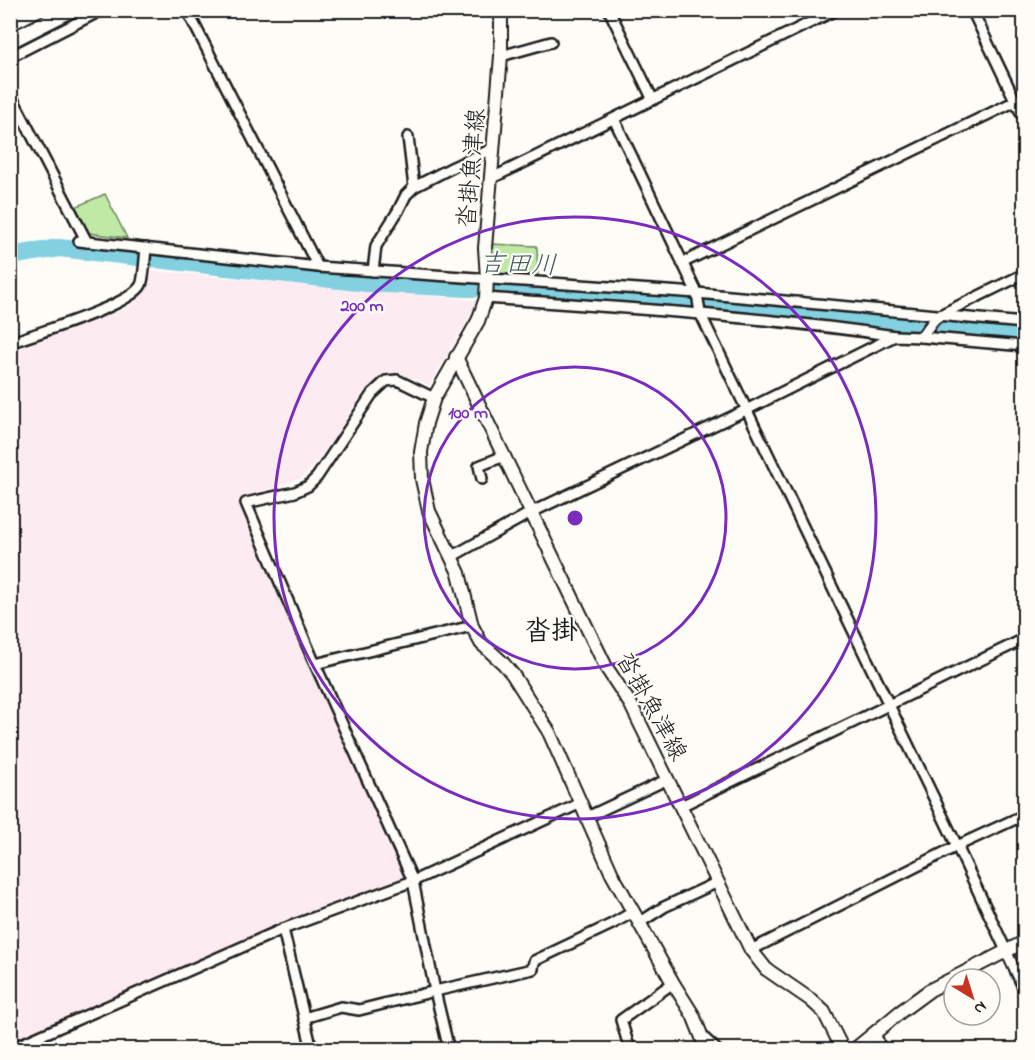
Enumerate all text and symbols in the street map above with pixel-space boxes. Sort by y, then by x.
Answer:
street label: 沓掛魚津線 [451,107,496,230]
water label: 吉田川 [478,246,558,286]
text: 200 m [340,294,384,320]
text: 100 m [448,401,488,427]
centre of rings [565,508,585,528]
district label: 沓掛 [524,613,578,652]
street label: 沓掛魚津線 [605,646,694,768]
north arrow [942,967,1002,1027]
text: N [968,994,992,1020]

